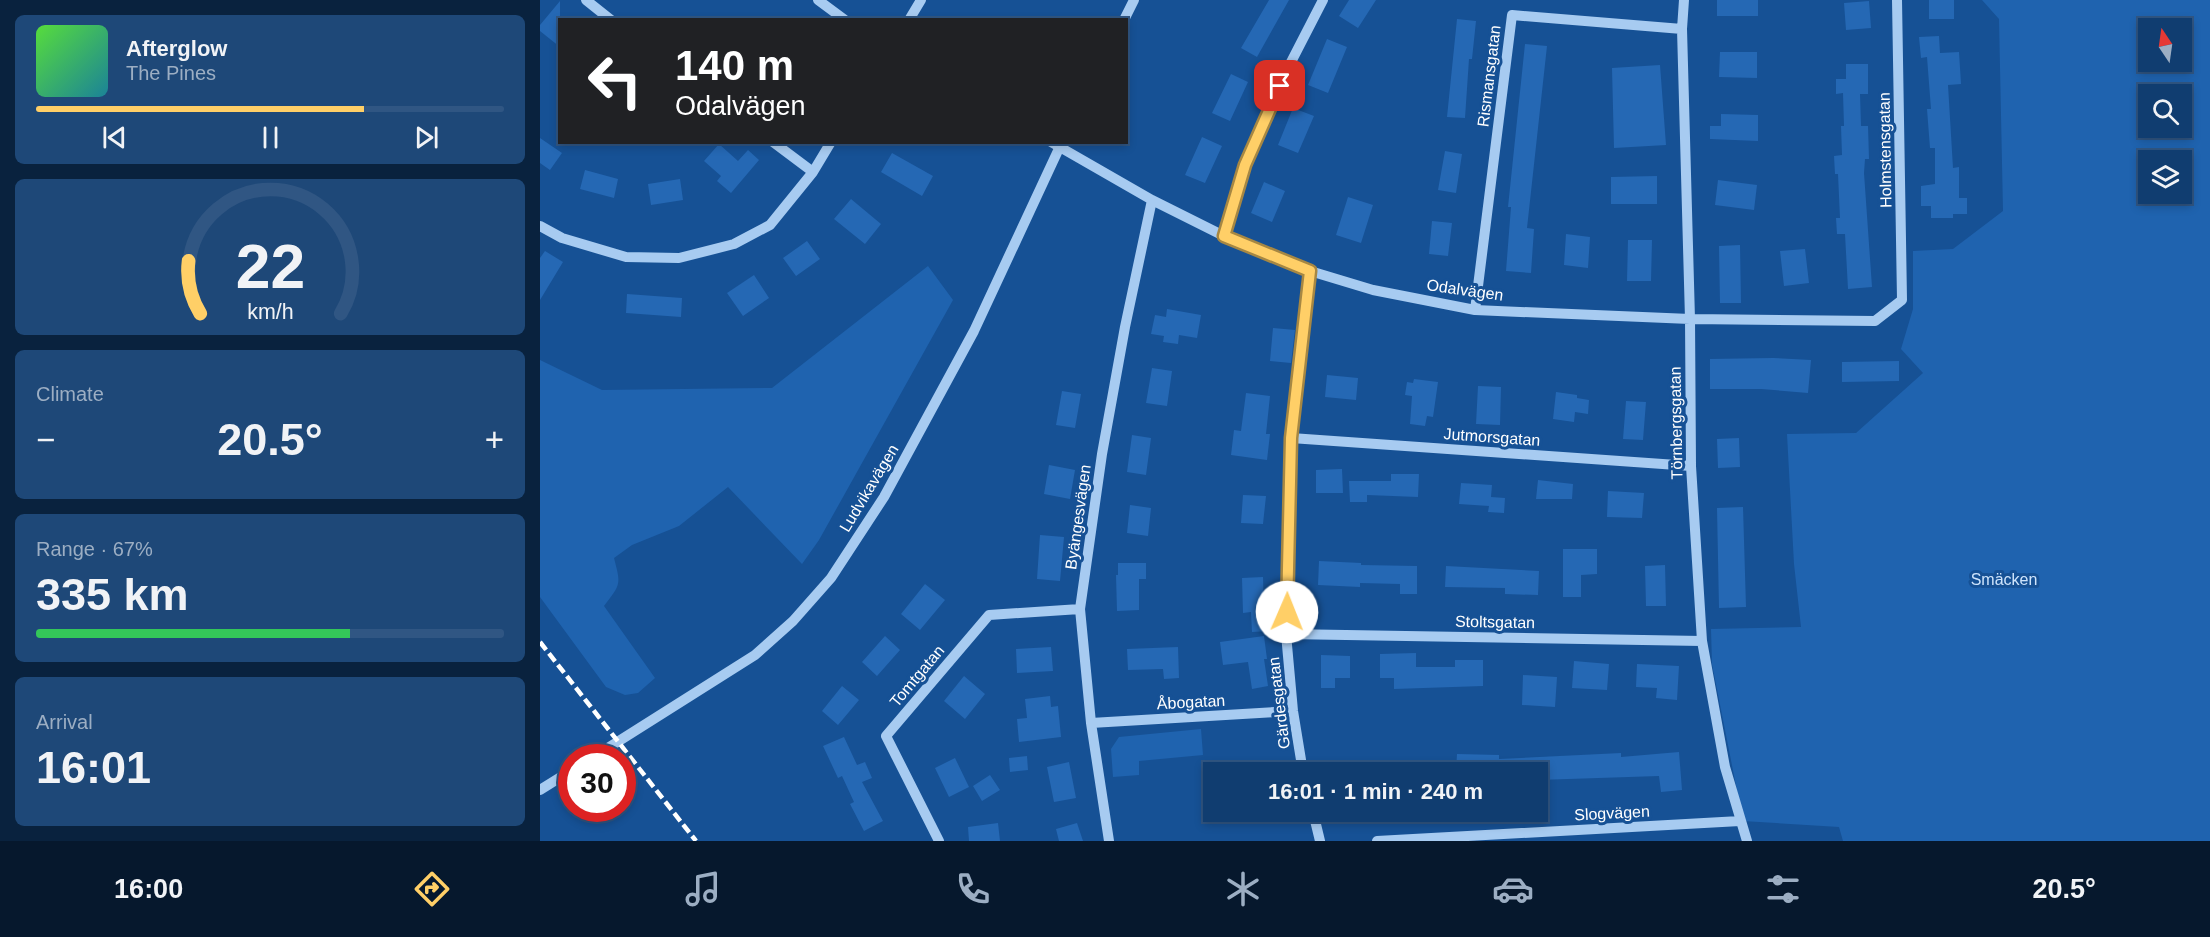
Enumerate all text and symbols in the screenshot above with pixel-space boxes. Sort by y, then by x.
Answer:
north arrow [2138,18,2192,72]
map controls [2138,18,2192,204]
street label: Rismansgatan [1474,24,1504,128]
text: Afterglow [126,36,227,61]
icon: left [576,42,654,120]
text: 140 m [675,42,794,89]
pin [1254,60,1305,111]
text: The Pines [126,62,216,84]
icon: arrive [1263,69,1296,102]
button: search [2138,84,2192,138]
text: Odalvägen [675,91,806,121]
street label: Holmstensgatan [1875,92,1895,208]
icon: previous [98,121,131,154]
icon: pause [254,121,287,154]
icon: next [410,121,443,154]
button: layers [2138,150,2192,204]
text: 22 [235,232,305,301]
street label: Odalvägen [1425,276,1505,304]
text: km/h [247,300,293,324]
street label: Törnbergsgatan [1667,366,1685,480]
text: Climate [36,383,104,405]
text: 20.5° [217,414,323,465]
text: − [36,421,55,458]
text: + [485,421,504,458]
street label: Jutmorsgatan [1443,425,1541,449]
street label: Ludvikavägen [836,441,902,535]
street label: Byängesvägen [1062,463,1094,571]
text: Range · 67% [36,538,153,560]
text: 335 km [36,569,189,620]
park label: Smäcken [1971,571,2037,588]
position arrow [1255,580,1319,644]
street label: Stoltsgatan [1455,613,1535,631]
street label: Tomtgatan [886,642,948,710]
street label: Gärdesgatan [1265,656,1293,750]
street label: Åbogatan [1156,691,1226,712]
text: Arrival [36,711,93,733]
text: 16:01 [36,742,151,793]
speed limit sign: 30 [558,744,636,822]
text: 16:01 · 1 min · 240 m [1268,779,1483,804]
street label: Slogvägen [1574,803,1650,823]
icon: directions [411,868,453,910]
icon: music [682,868,724,910]
icon: phone [952,868,994,910]
icon: climate [1222,868,1264,910]
icon: car [1492,868,1534,910]
icon: filters [1762,868,1804,910]
text: 16:00 [114,874,183,904]
text: 20.5° [2032,874,2096,904]

